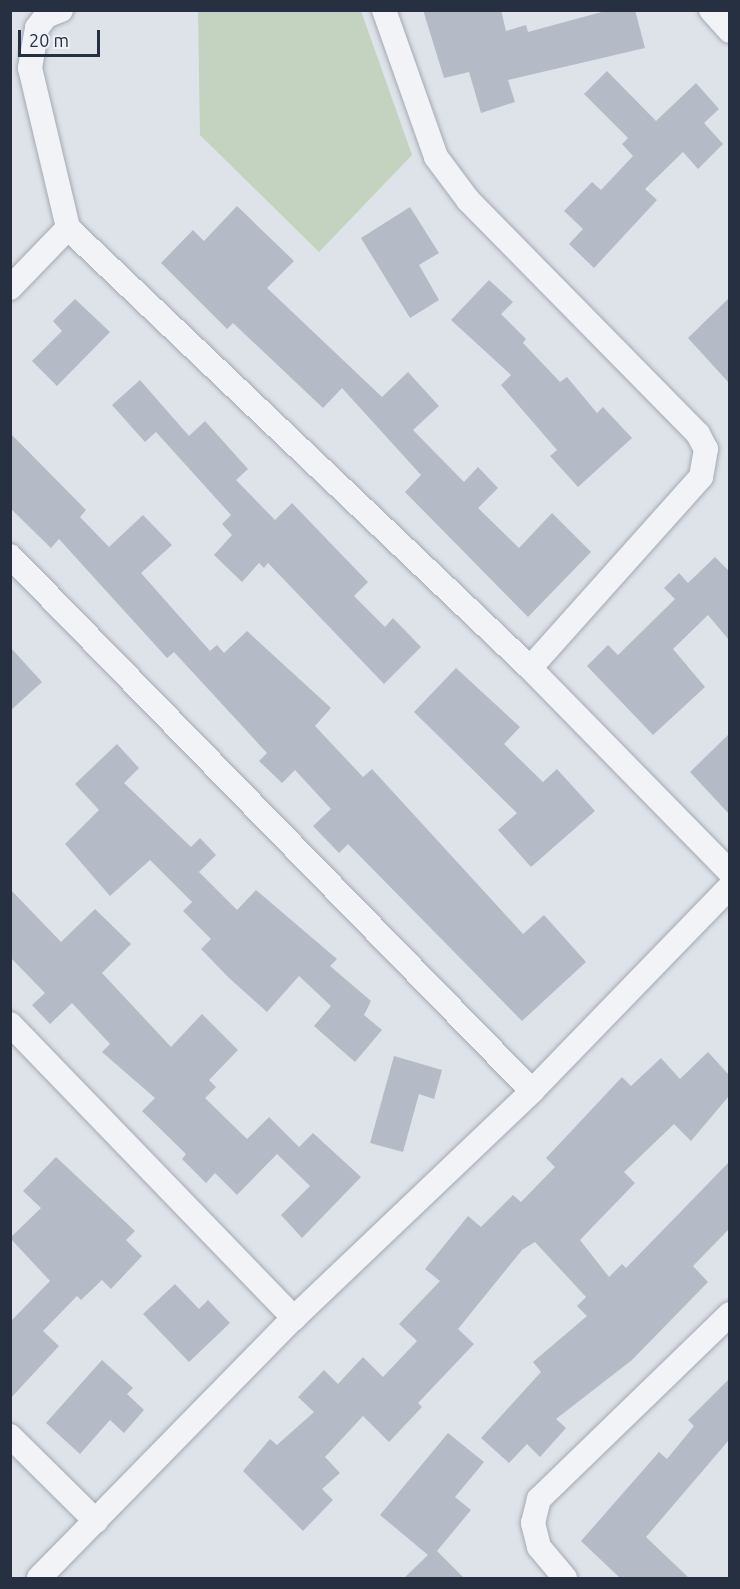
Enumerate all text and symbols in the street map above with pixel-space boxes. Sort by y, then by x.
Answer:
scale bar [21,18,104,56]
text: 20 m [29,30,69,50]

